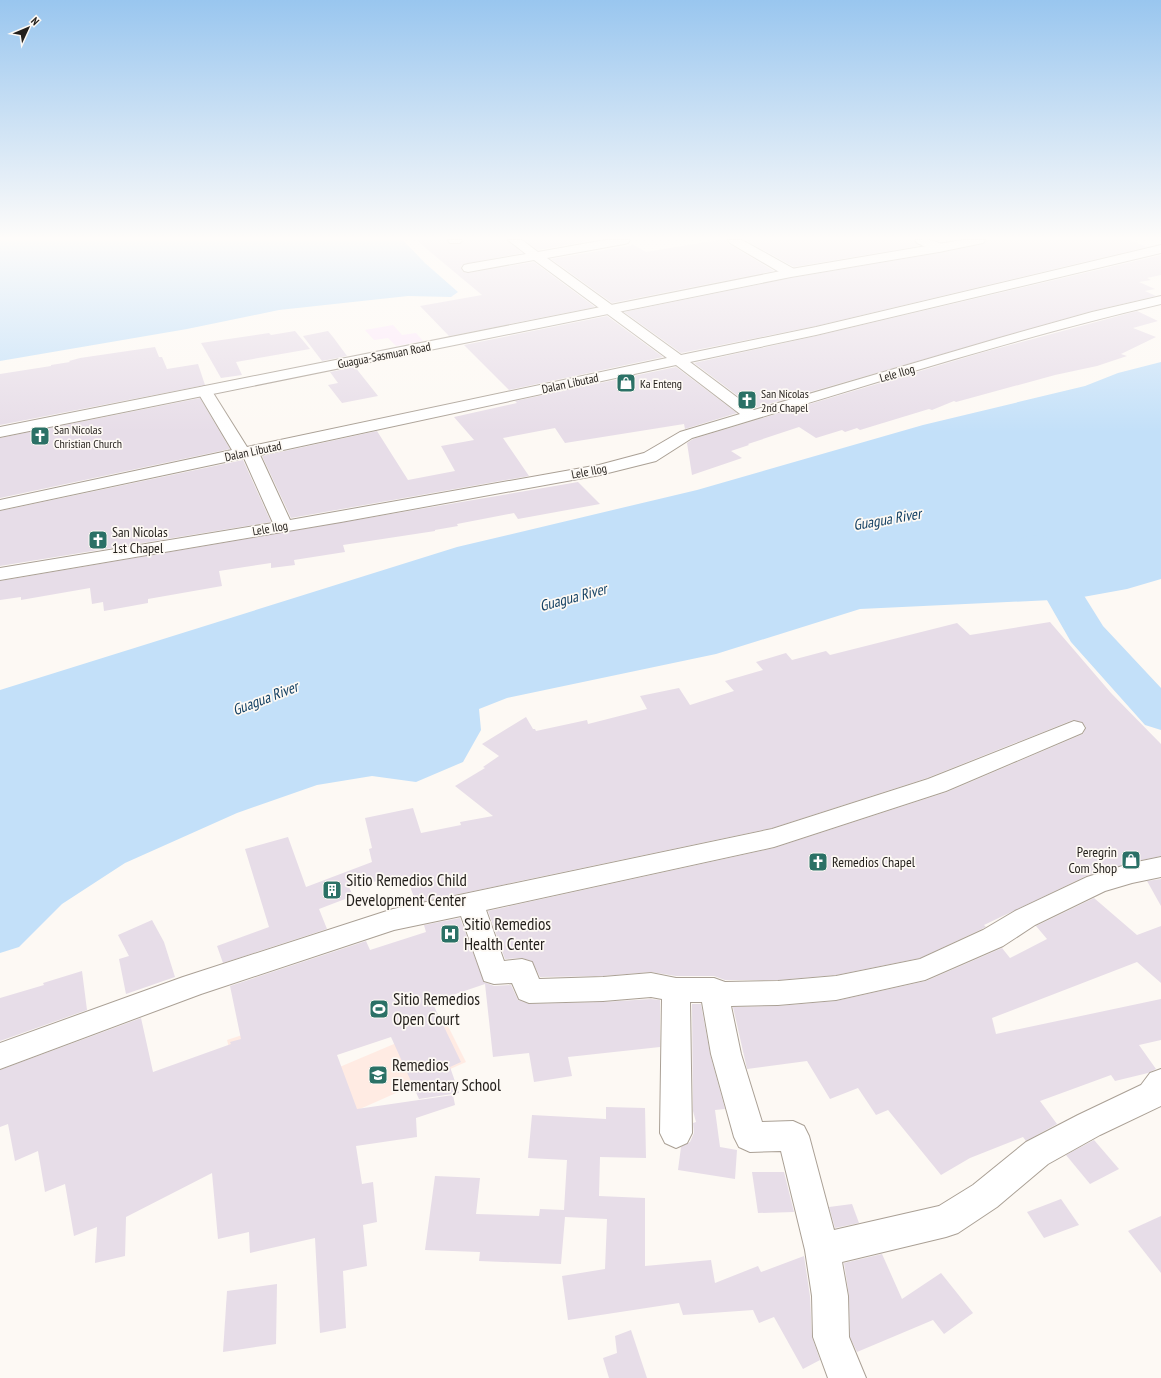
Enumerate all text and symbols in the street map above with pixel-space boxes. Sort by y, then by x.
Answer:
north arrow [8,8,48,48]
text: N [28,14,42,28]
street label: Guagua-Sasmuan Road [336,339,432,371]
street label: Lele Ilog [878,361,916,385]
street label: Dalan Libutad [540,370,600,396]
shop icon: Ka Enteng [615,372,637,394]
place label: Ka Enteng [640,376,682,391]
place label: San Nicolas 2nd Chapel [761,386,809,415]
church icon: San Nicolas 2nd Chapel [736,389,758,411]
place label: San Nicolas Christian Church [54,422,122,451]
church icon: San Nicolas Christian Church [29,425,51,447]
street label: Dalan Libutad [223,438,283,464]
street label: Lele Ilog [570,460,608,482]
water label: Guagua River [852,503,924,534]
street label: Lele Ilog [251,518,289,538]
place label: San Nicolas 1st Chapel [112,523,168,557]
church icon: San Nicolas 1st Chapel [87,529,109,551]
water label: Guagua River [537,578,610,615]
water label: Guagua River [230,676,302,719]
place label: Peregrin Com Shop [1069,843,1117,877]
shop icon: Peregrin Com Shop [1120,849,1142,871]
church icon: Remedios Chapel [807,851,829,873]
place label: Remedios Chapel [832,853,916,871]
place label: Sitio Remedios Child Development Center [346,869,467,911]
building icon: Sitio Remedios Child Development Center [321,879,343,901]
place label: Sitio Remedios Health Center [464,913,551,955]
hospital icon: Sitio Remedios Health Center [439,923,461,945]
place label: Sitio Remedios Open Court [393,988,480,1030]
sports icon: Sitio Remedios Open Court [368,998,390,1020]
place label: Remedios Elementary School [392,1054,501,1096]
school or university icon: Remedios Elementary School [367,1064,389,1086]

